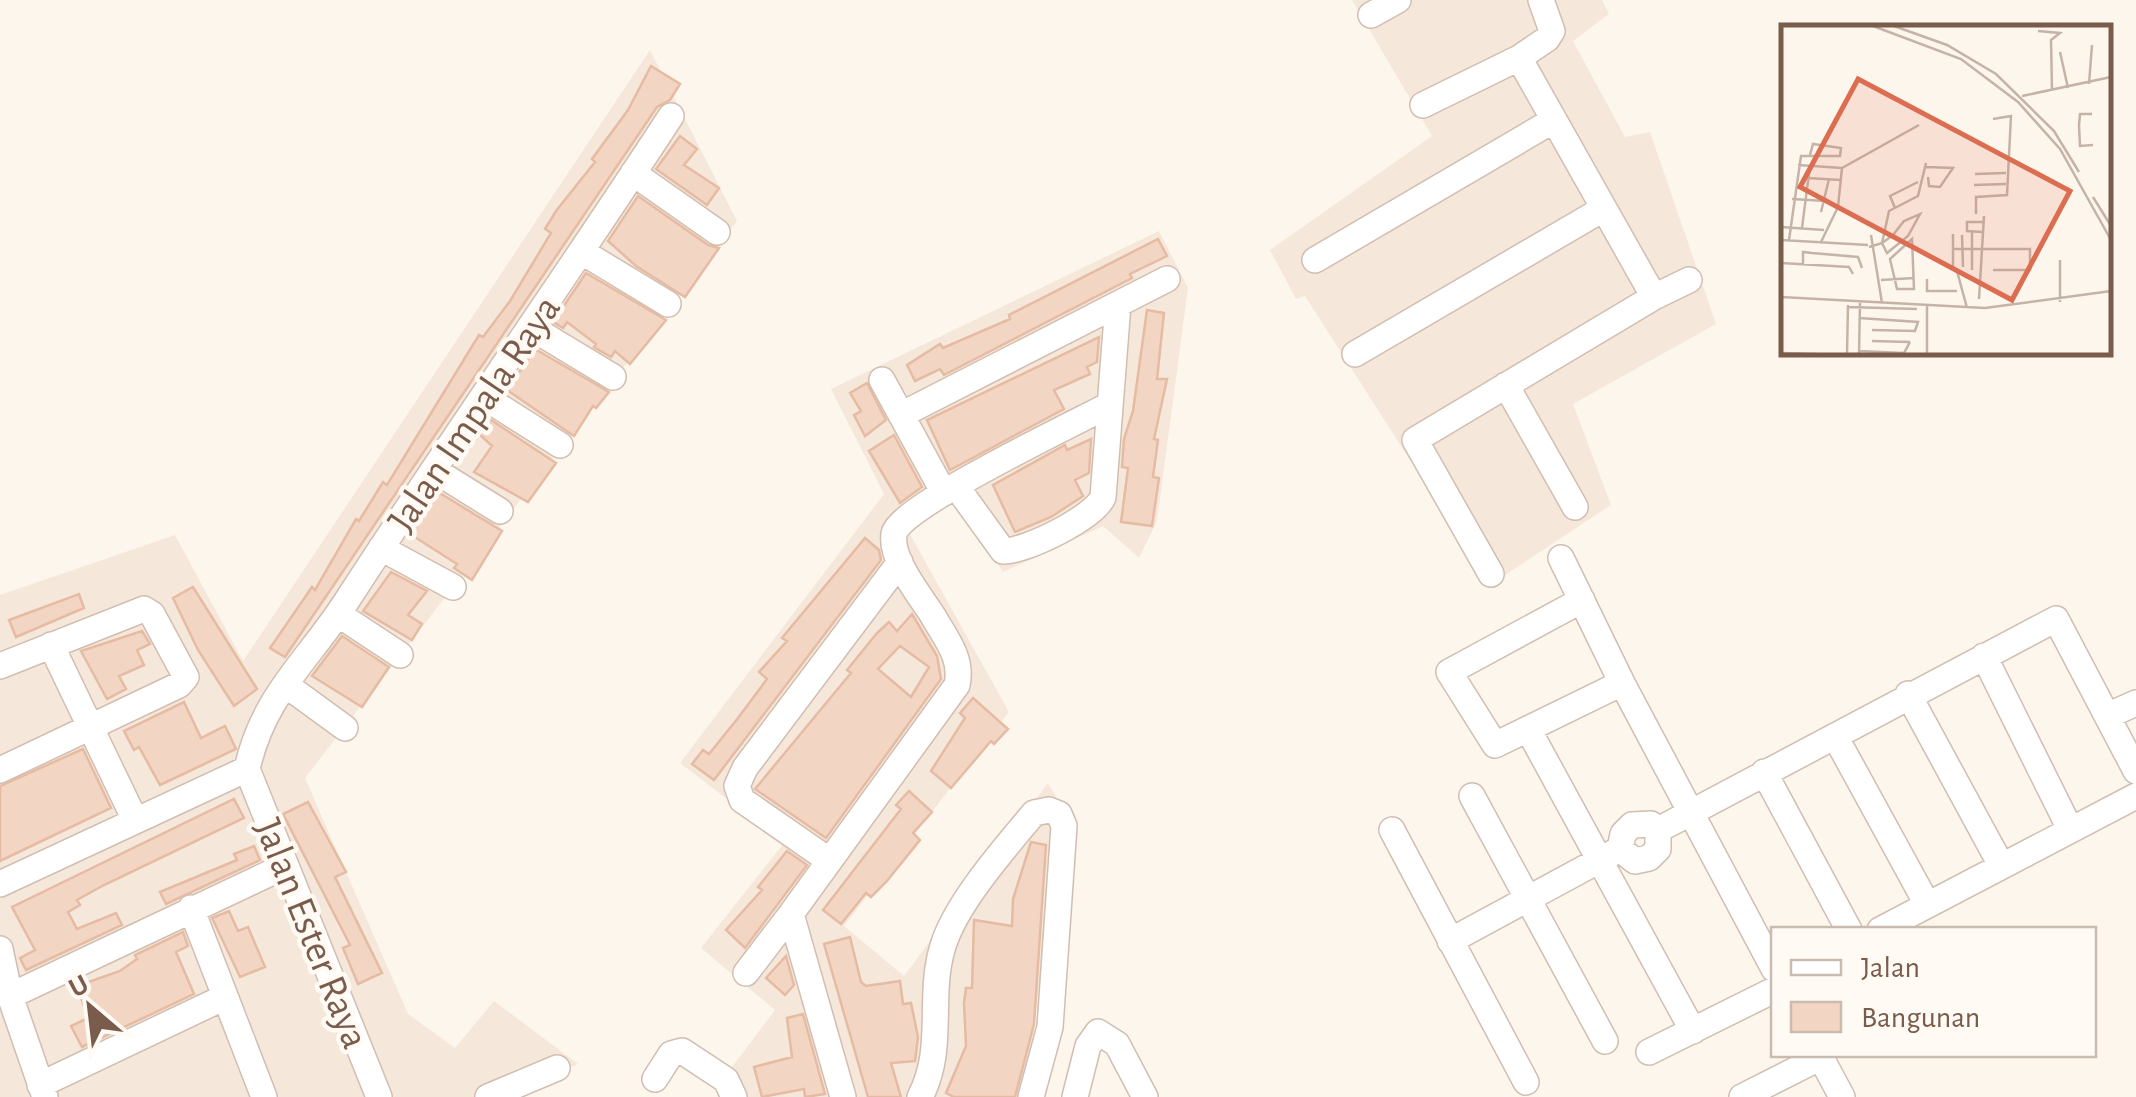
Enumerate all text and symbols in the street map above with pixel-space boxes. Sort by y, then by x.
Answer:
inset map [1781,25,2111,355]
street label: Jalan Impala Raya [381,289,568,540]
street label: Jalan Ester Raya [247,813,375,1054]
legend [1771,927,2096,1057]
text: Jalan [1861,953,1920,983]
north arrow [40,957,140,1057]
text: U [65,970,94,1003]
text: Bangunan [1861,1003,1980,1033]

